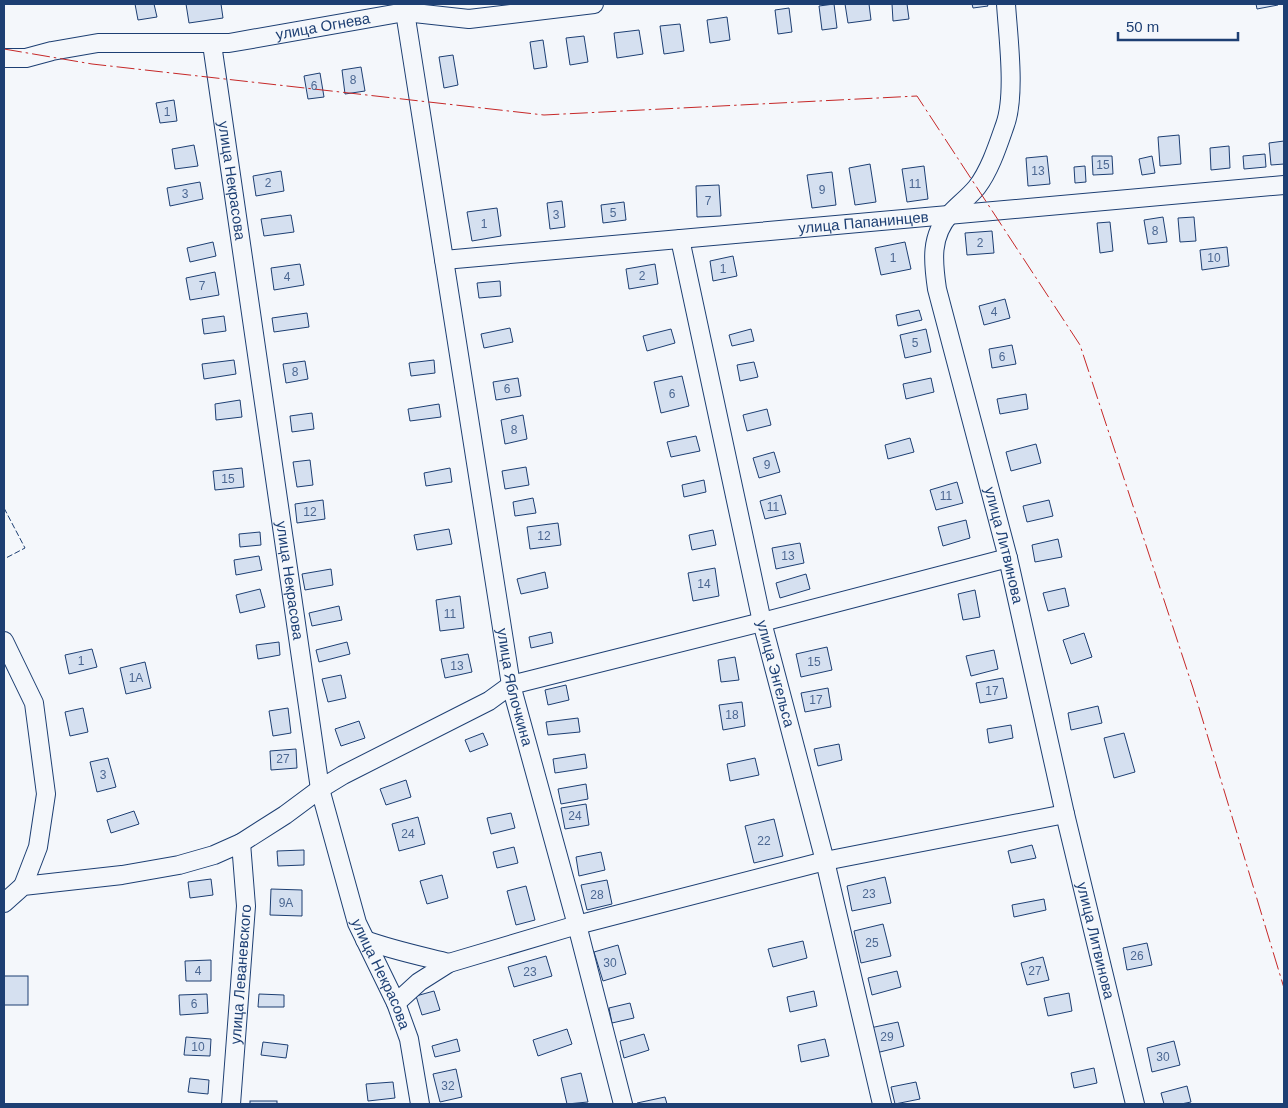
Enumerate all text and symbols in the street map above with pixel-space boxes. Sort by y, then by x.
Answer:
street label: улица Огнева [274,9,372,43]
scale bar [1118,10,1238,42]
text: 50 m [1126,18,1159,35]
house number: 8 [350,73,357,87]
house number: 6 [311,79,318,93]
house number: 1 [164,105,171,119]
street label: улица Некрасова [215,120,249,242]
house number: 15 [1096,158,1110,172]
house number: 13 [1031,164,1045,178]
house number: 2 [265,176,272,190]
house number: 11 [909,177,922,191]
house number: 9 [819,183,826,197]
house number: 3 [182,187,189,201]
house number: 7 [705,194,712,208]
house number: 5 [610,206,617,220]
house number: 3 [553,208,560,222]
street label: улица Папанинцев [797,208,929,236]
house number: 1 [481,217,488,231]
house number: 8 [1152,224,1159,238]
house number: 2 [977,236,984,250]
house number: 1 [890,251,897,265]
house number: 10 [1207,251,1221,265]
house number: 1 [720,262,727,276]
house number: 2 [639,269,646,283]
house number: 4 [284,270,291,284]
house number: 7 [199,279,206,293]
house number: 4 [991,305,998,319]
house number: 5 [912,336,919,350]
house number: 6 [999,350,1006,364]
house number: 8 [292,365,299,379]
house number: 6 [504,382,511,396]
house number: 6 [669,387,676,401]
house number: 8 [511,423,518,437]
house number: 9 [764,458,771,472]
house number: 15 [221,472,235,486]
street label: улица Литвинова [982,485,1027,606]
house number: 11 [940,489,953,503]
house number: 11 [767,500,780,514]
house number: 12 [303,505,317,519]
street label: улица Некрасова [273,520,307,642]
house number: 12 [537,529,551,543]
house number: 13 [781,549,795,563]
house number: 14 [697,577,711,591]
house number: 11 [444,607,457,621]
street label: улица Энгельса [754,618,798,729]
street label: улица Яблочкина [494,627,537,748]
house number: 1 [78,654,85,668]
house number: 15 [807,655,821,669]
house number: 13 [450,659,464,673]
house number: 1А [129,671,143,685]
house number: 17 [985,684,999,698]
house number: 17 [809,693,823,707]
house number: 18 [725,708,739,722]
house number: 27 [276,752,290,766]
house number: 3 [100,768,107,782]
house number: 24 [568,809,582,823]
house number: 24 [401,827,415,841]
house number: 22 [757,834,771,848]
street label: улица Литвинова [1074,880,1119,1001]
house number: 23 [862,887,876,901]
house number: 28 [590,888,604,902]
house number: 9А [279,896,293,910]
street label: улица Леваневского [227,904,254,1045]
street label: улица Некрасова [348,917,414,1032]
house number: 25 [865,936,879,950]
house number: 26 [1130,949,1144,963]
house number: 30 [603,956,617,970]
house number: 4 [195,964,202,978]
house number: 27 [1028,964,1042,978]
house number: 23 [523,965,537,979]
house number: 6 [191,997,198,1011]
house number: 29 [880,1030,894,1044]
house number: 10 [191,1040,205,1054]
house number: 30 [1156,1050,1170,1064]
house number: 32 [441,1079,455,1093]

